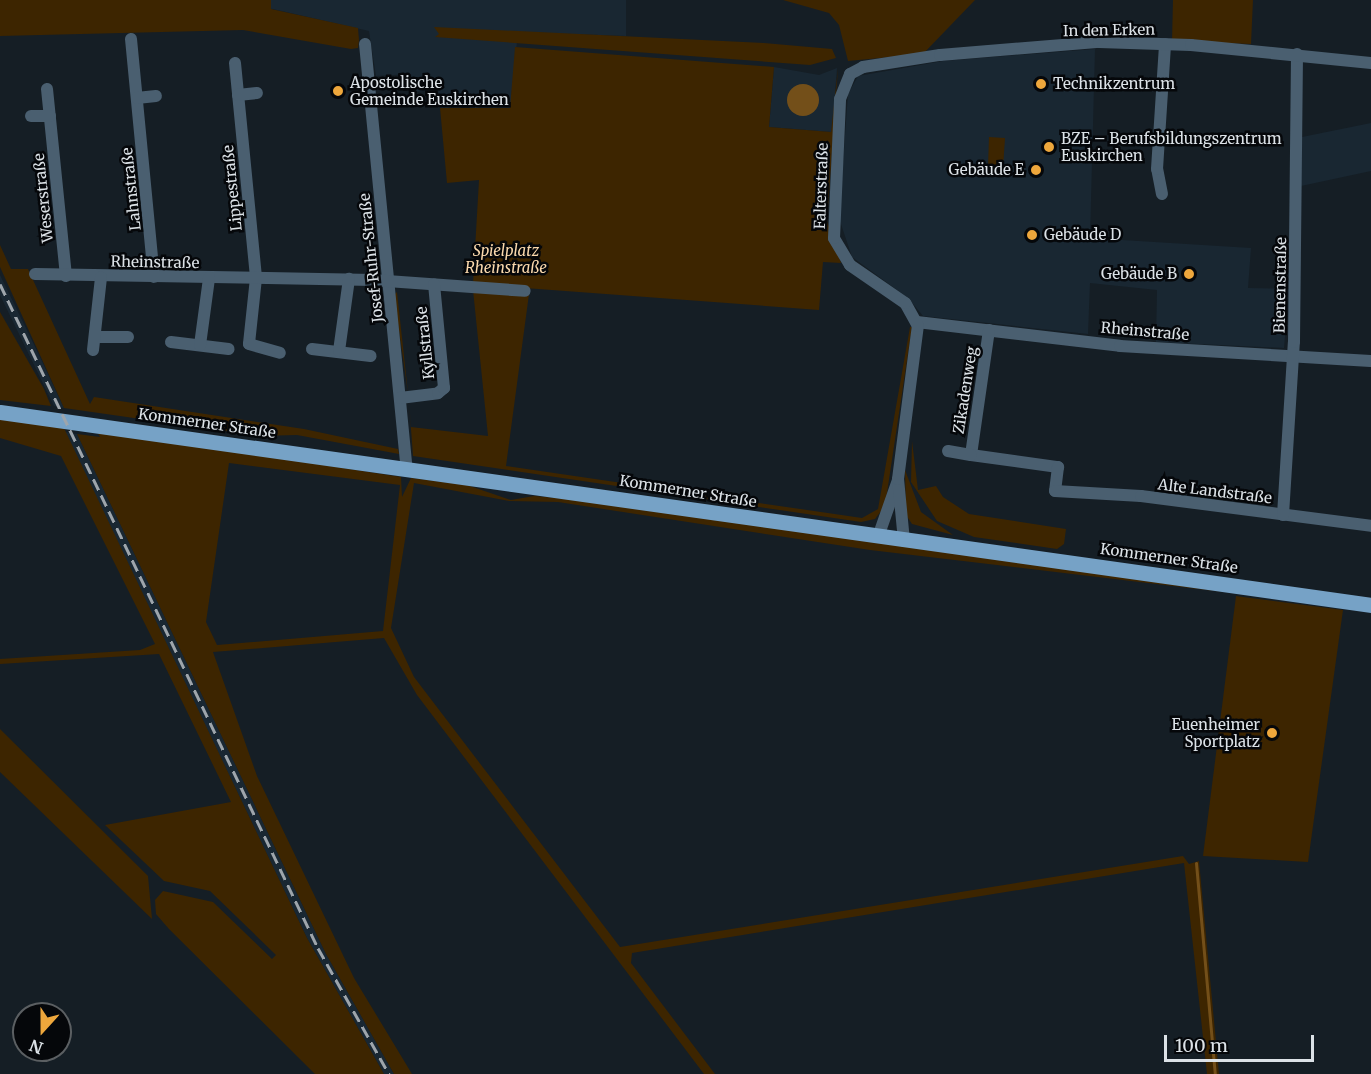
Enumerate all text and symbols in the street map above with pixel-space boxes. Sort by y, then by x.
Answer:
street label: In den Erken [1063,20,1155,40]
place label: Apostolische Gemeinde Euskirchen [350,73,509,108]
place label: Technikzentrum [1053,75,1175,93]
marker: Technikzentrum [1034,77,1048,91]
marker: Apostolische Gemeinde Euskirchen [331,84,345,98]
place label: BZE – Berufsbildungszentrum Euskirchen [1061,129,1282,164]
marker: BZE – Berufsbildungszentrum Euskirchen [1042,140,1056,154]
street label: Falterstraße [810,142,832,230]
street label: Lippestraße [219,144,245,232]
street label: Lahnstraße [118,147,144,231]
street label: Weserstraße [29,152,57,244]
place label: Gebäude E [949,161,1024,179]
marker: Gebäude E [1029,163,1043,177]
street label: Josef-Ruhr-Straße [355,192,387,324]
place label: Gebäude D [1044,226,1121,244]
marker: Gebäude D [1025,228,1039,242]
street label: Bienenstraße [1270,237,1290,333]
park label: Spielplatz Rheinstraße [465,241,547,276]
street label: Rheinstraße [110,252,200,272]
place label: Gebäude B [1101,265,1177,283]
marker: Gebäude B [1182,267,1196,281]
street label: Kyllstraße [412,306,438,380]
street label: Rheinstraße [1100,318,1190,344]
street label: Zikadenweg [949,345,981,435]
street label: Kommerner Straße [137,404,277,442]
street label: Kommerner Straße [618,471,758,511]
street label: Alte Landstraße [1157,475,1273,507]
street label: Kommerner Straße [1099,539,1239,577]
place label: Euenheimer Sportplatz [1172,715,1260,750]
marker: Euenheimer Sportplatz [1265,726,1279,740]
north arrow [12,1002,72,1062]
scale bar [1167,1023,1317,1061]
text: 100 m [1175,1034,1228,1057]
text: N [27,1035,46,1059]

